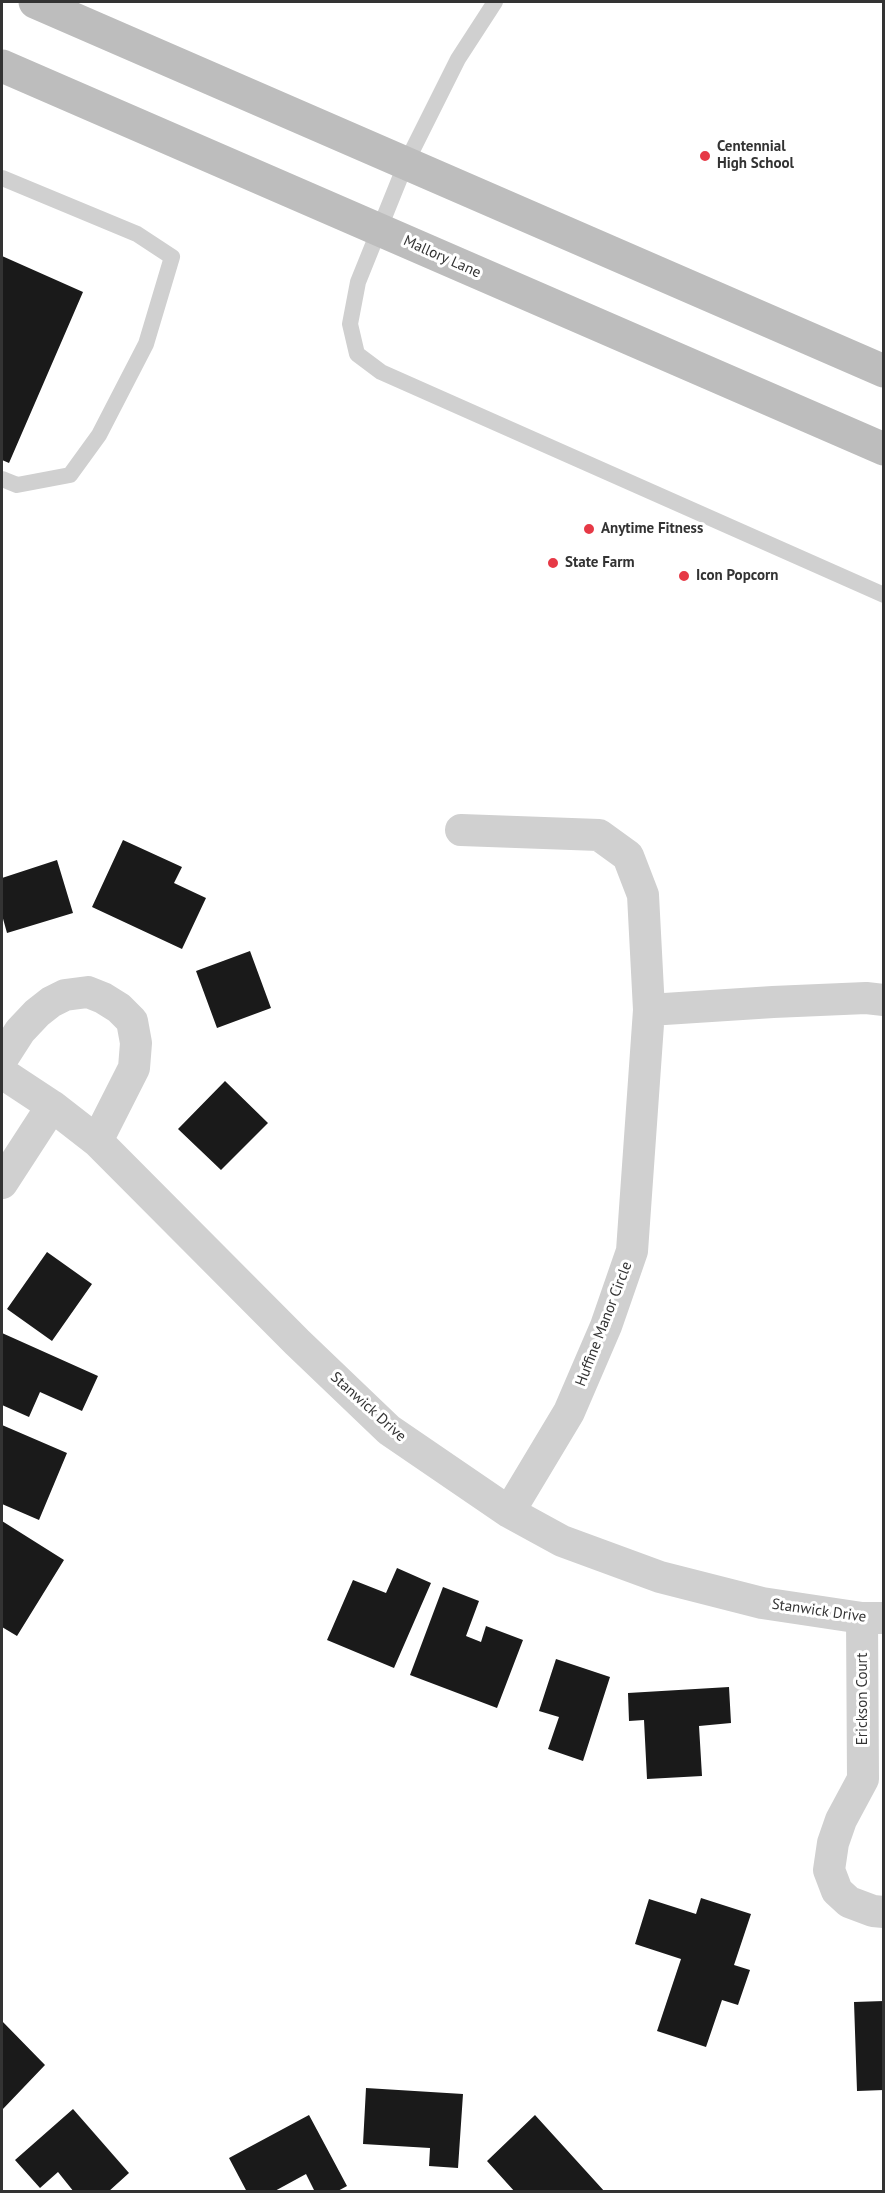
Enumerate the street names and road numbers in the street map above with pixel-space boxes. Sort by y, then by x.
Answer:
street label: Mallory Lane [400,232,484,282]
street label: Huffine Manor Circle [572,1259,636,1389]
street label: Stanwick Drive [327,1368,409,1446]
street label: Stanwick Drive [771,1595,867,1627]
street label: Erickson Court [854,1653,872,1745]

